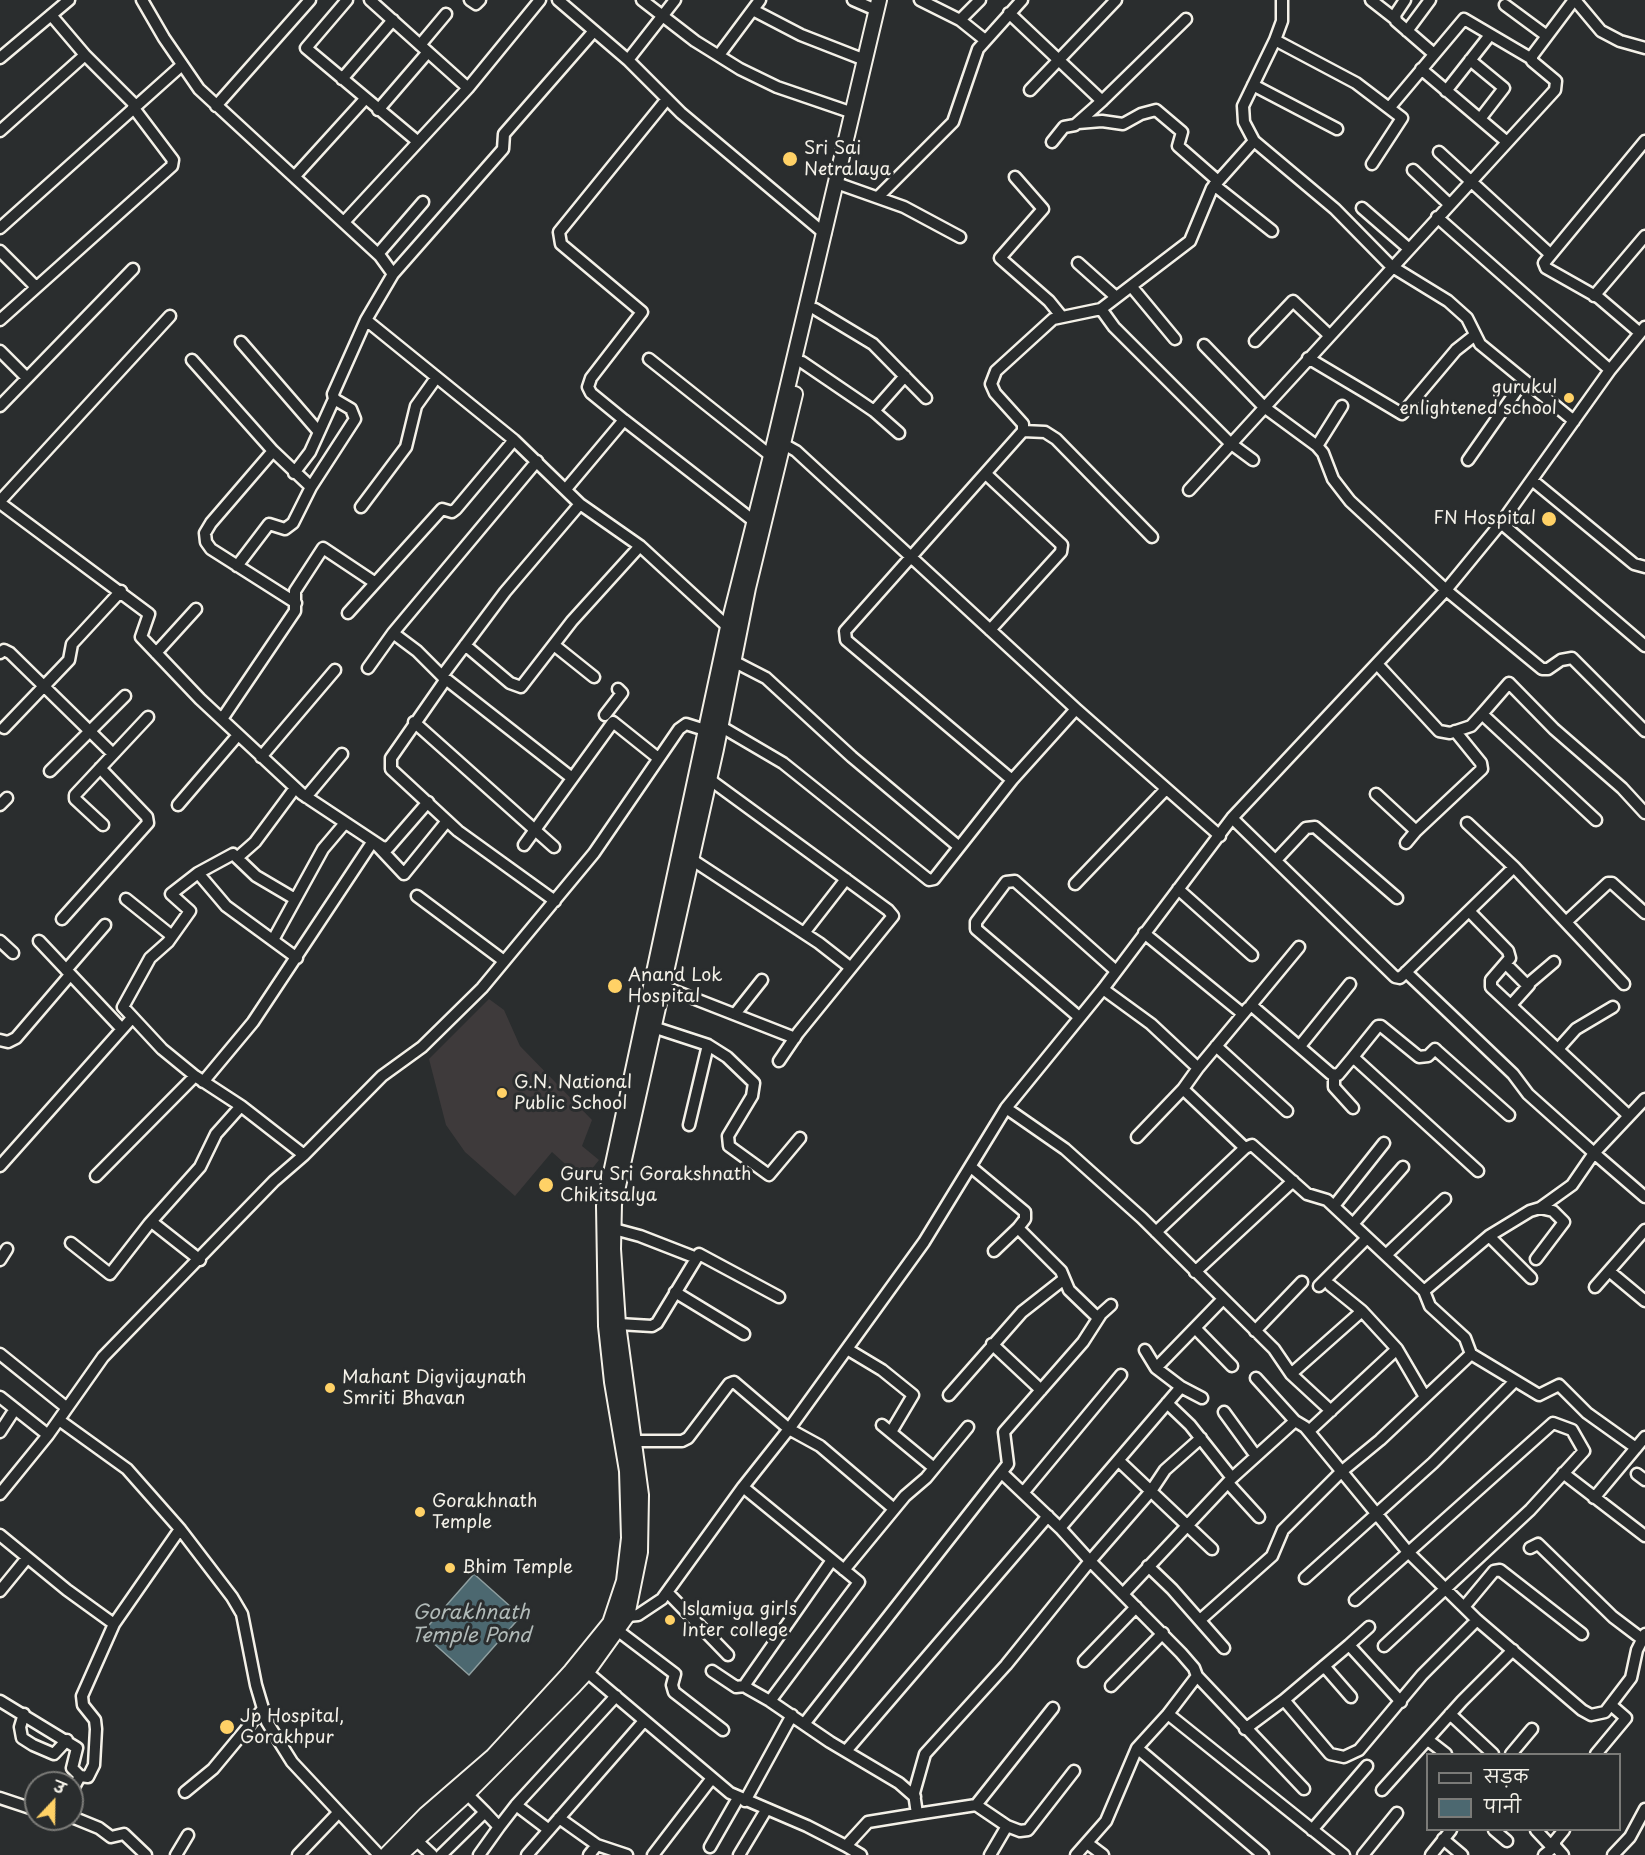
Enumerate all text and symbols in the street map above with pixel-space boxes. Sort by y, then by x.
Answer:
place label: Sri Sai Netralaya [804,138,891,180]
marker: Sri Sai Netralaya [781,150,799,168]
place label: gurukul enlightened school [1399,377,1557,420]
marker: gurukul enlightened school [1562,391,1576,405]
place label: FN Hospital [1433,508,1536,530]
marker: FN Hospital [1540,510,1558,528]
place label: Anand Lok Hospital [628,965,723,1008]
marker: Anand Lok Hospital [606,977,624,995]
place label: G.N. National Public School [514,1072,632,1114]
marker: G.N. National Public School [495,1086,509,1100]
place label: Guru Sri Gorakshnath Chikitsalya [560,1164,752,1206]
marker: Guru Sri Gorakshnath Chikitsalya [537,1176,555,1194]
place label: Mahant Digvijaynath Smriti Bhavan [342,1367,526,1410]
marker: Mahant Digvijaynath Smriti Bhavan [323,1381,337,1395]
place label: Gorakhnath Temple [432,1491,537,1534]
marker: Gorakhnath Temple [413,1505,427,1519]
place label: Bhim Temple [462,1557,573,1579]
marker: Bhim Temple [443,1561,457,1575]
place label: Islamiya girls Inter college [682,1599,797,1642]
water label: Gorakhnath Temple Pond [411,1601,531,1648]
marker: Islamiya girls Inter college [663,1613,677,1627]
place label: Jp Hospital, Gorakhpur [240,1706,344,1748]
marker: Jp Hospital, Gorakhpur [218,1718,236,1736]
legend [1426,1753,1621,1831]
text: सड़क [1484,1762,1528,1789]
north arrow [24,1771,84,1831]
text: उ [51,1773,69,1799]
text: पानी [1484,1792,1521,1819]

